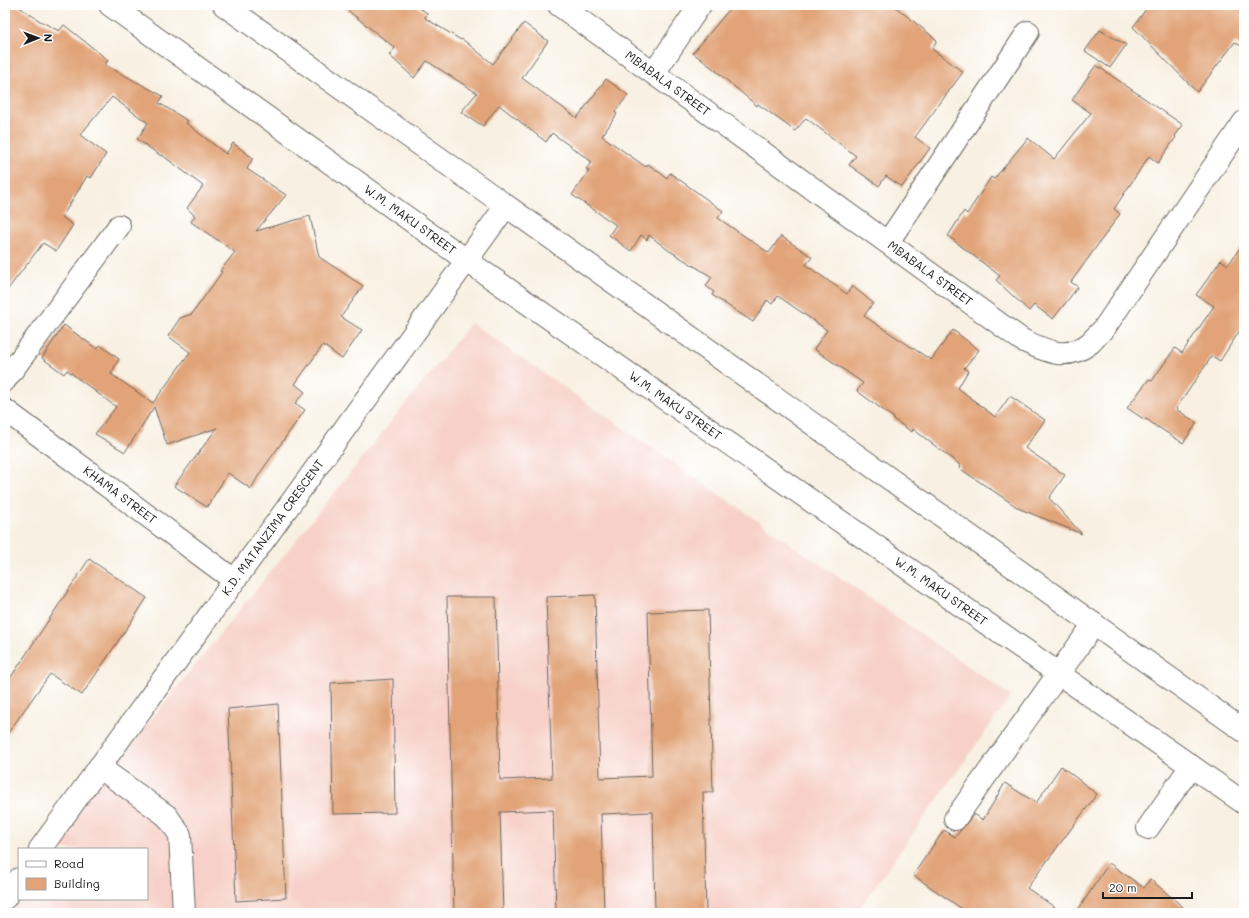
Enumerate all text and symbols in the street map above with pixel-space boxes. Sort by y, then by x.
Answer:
north arrow [18,18,58,58]
text: N [41,34,56,42]
street label: MBABALA STREET [622,47,714,119]
street label: W.M. MAKU STREET [361,181,460,258]
street label: MBABALA STREET [885,237,977,309]
street label: W.M. MAKU STREET [626,367,726,443]
street label: K.D. MATANZIMA CRESCENT [217,455,327,598]
street label: KHAMA STREET [81,462,161,527]
street label: W.M. MAKU STREET [892,553,991,629]
legend [18,848,148,900]
text: Road [54,855,84,871]
scale bar [1103,874,1192,900]
text: Building [54,875,100,891]
text: 20 m [1109,879,1137,895]

